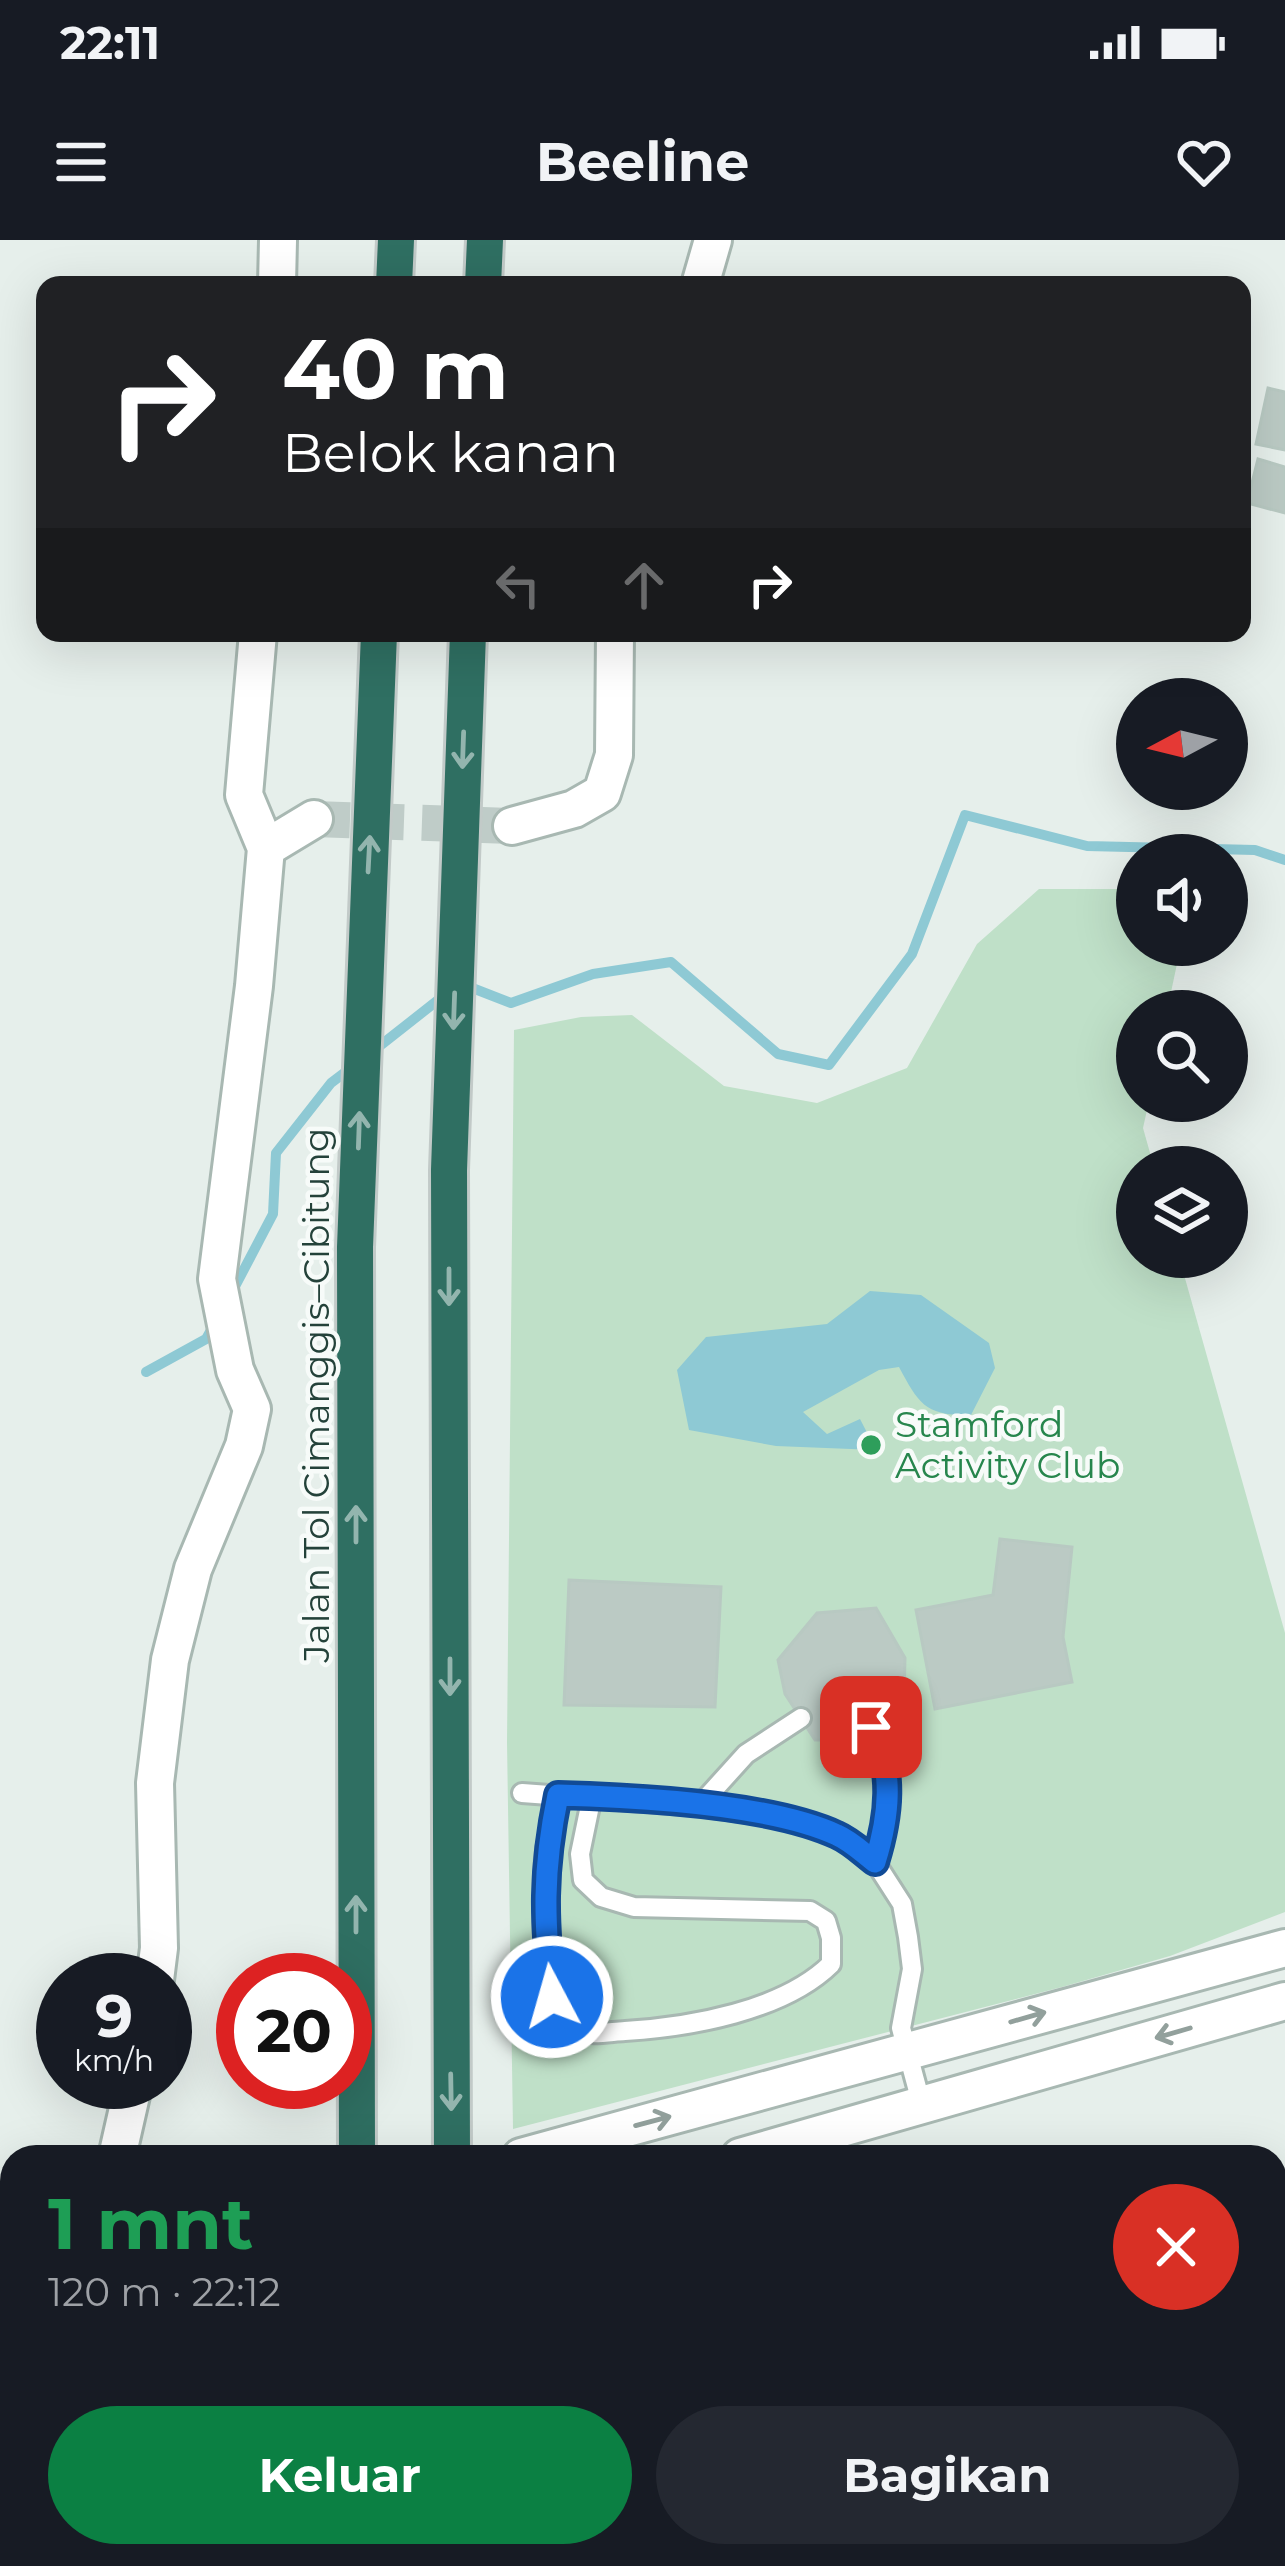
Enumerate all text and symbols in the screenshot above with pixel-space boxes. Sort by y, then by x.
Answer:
text: 22:11 [60,15,160,70]
icon: menu [48,129,114,195]
text: Beeline [536,129,749,195]
icon: heart [1171,129,1237,195]
text: 40 m [282,318,509,420]
icon: right [84,324,240,480]
text: Belok kanan [282,420,619,486]
icon: left [485,552,551,618]
icon: ahead [611,552,677,618]
icon: right [737,552,803,618]
north arrow [1116,678,1248,810]
map controls [1116,678,1248,1278]
one-way arrow [451,730,474,769]
button: sound [1116,834,1248,966]
one-way arrow [358,835,381,874]
button: search [1116,990,1248,1122]
one-way arrow [442,991,465,1030]
one-way arrow [347,1111,370,1150]
street label: Jalan Tol Cimanggis–Cibitung [294,1128,338,1663]
button: layers [1116,1146,1248,1278]
one-way arrow [438,1267,460,1306]
place label: Stamford Activity Club [895,1402,1120,1487]
marker: Stamford Activity Club [858,1432,884,1458]
one-way arrow [344,1505,367,1544]
one-way arrow [439,1657,461,1696]
pin [820,1676,922,1778]
icon: arrive [838,1694,904,1760]
one-way arrow [345,1895,368,1934]
position arrow [489,1934,615,2060]
speed limit sign: 20 [216,1953,372,2109]
text: 9 [95,1979,133,2052]
one-way arrow [1009,2004,1047,2026]
one-way arrow [1154,2023,1192,2045]
text: km/h [74,2042,154,2079]
one-way arrow [440,2072,463,2111]
one-way arrow [633,2108,671,2130]
text: 1 mnt [48,2179,253,2267]
button: close [1113,2184,1239,2310]
text: 120 m · 22:12 [48,2268,281,2316]
button: Keluar [48,2406,632,2544]
button: Bagikan [656,2406,1239,2544]

